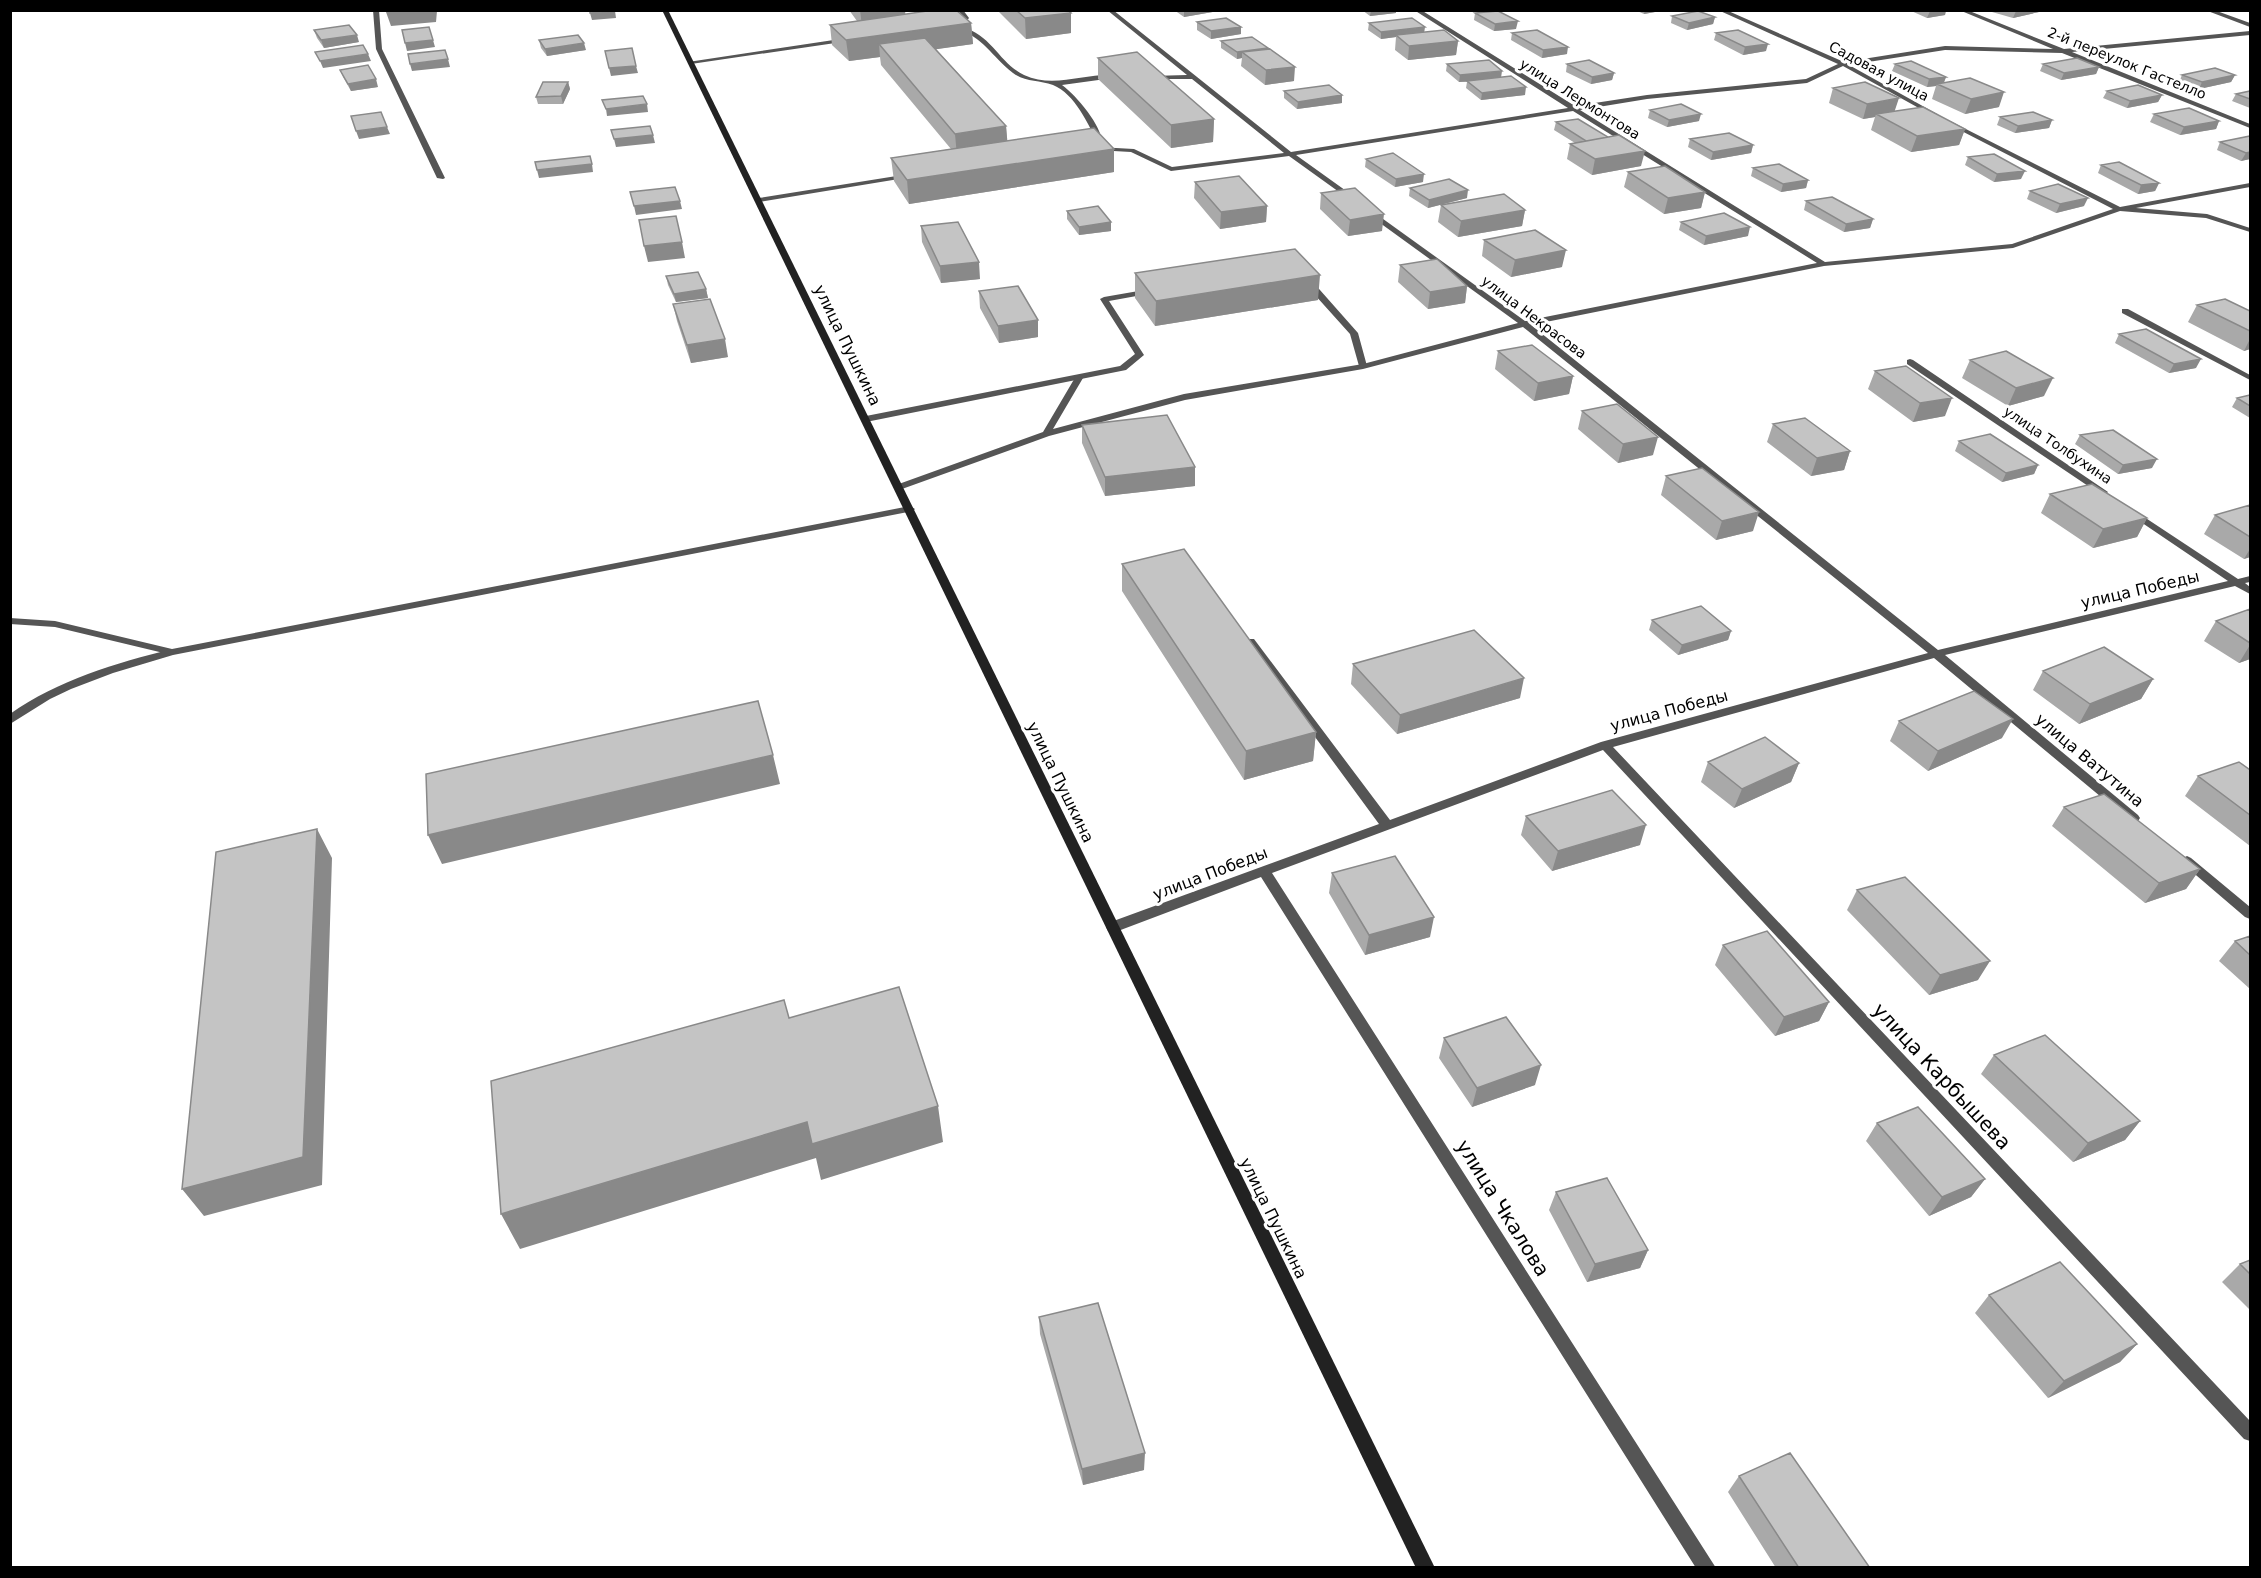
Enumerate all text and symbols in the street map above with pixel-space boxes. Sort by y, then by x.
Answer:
street label: 2-й переулок Гастелло [2045,24,2209,102]
street label: Садовая улица [1826,38,1932,104]
street label: улица Лермонтова [1517,55,1643,143]
street label: улица Некрасова [1478,272,1590,362]
street label: улица Пушкина [810,282,885,409]
street label: улица Толбухина [2001,403,2115,487]
street label: улица Победы [2079,567,2201,612]
street label: улица Победы [1608,686,1730,735]
street label: улица Ватутина [2032,710,2148,811]
street label: улица Пушкина [1023,719,1098,846]
street label: улица Победы [1150,843,1270,904]
street label: улица Карбышева [1868,998,2016,1154]
street label: улица Чкалова [1451,1135,1555,1281]
street label: улица Пушкина [1236,1155,1311,1282]

